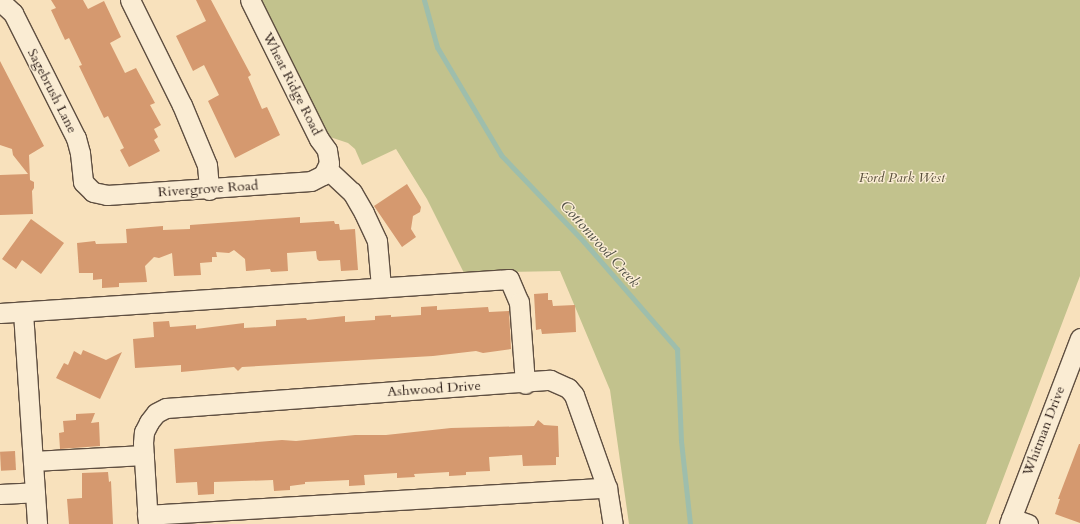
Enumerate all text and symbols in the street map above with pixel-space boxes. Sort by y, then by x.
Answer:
street label: Wheat Ridge Road [259,30,325,138]
street label: Sagebrush Lane [24,46,80,136]
park label: Ford Park West [859,170,945,186]
street label: Rivergrove Road [157,177,259,201]
water label: Cottonwood Creek [556,197,644,291]
street label: Ashwood Drive [387,377,481,401]
street label: Whitman Drive [1019,384,1069,478]

